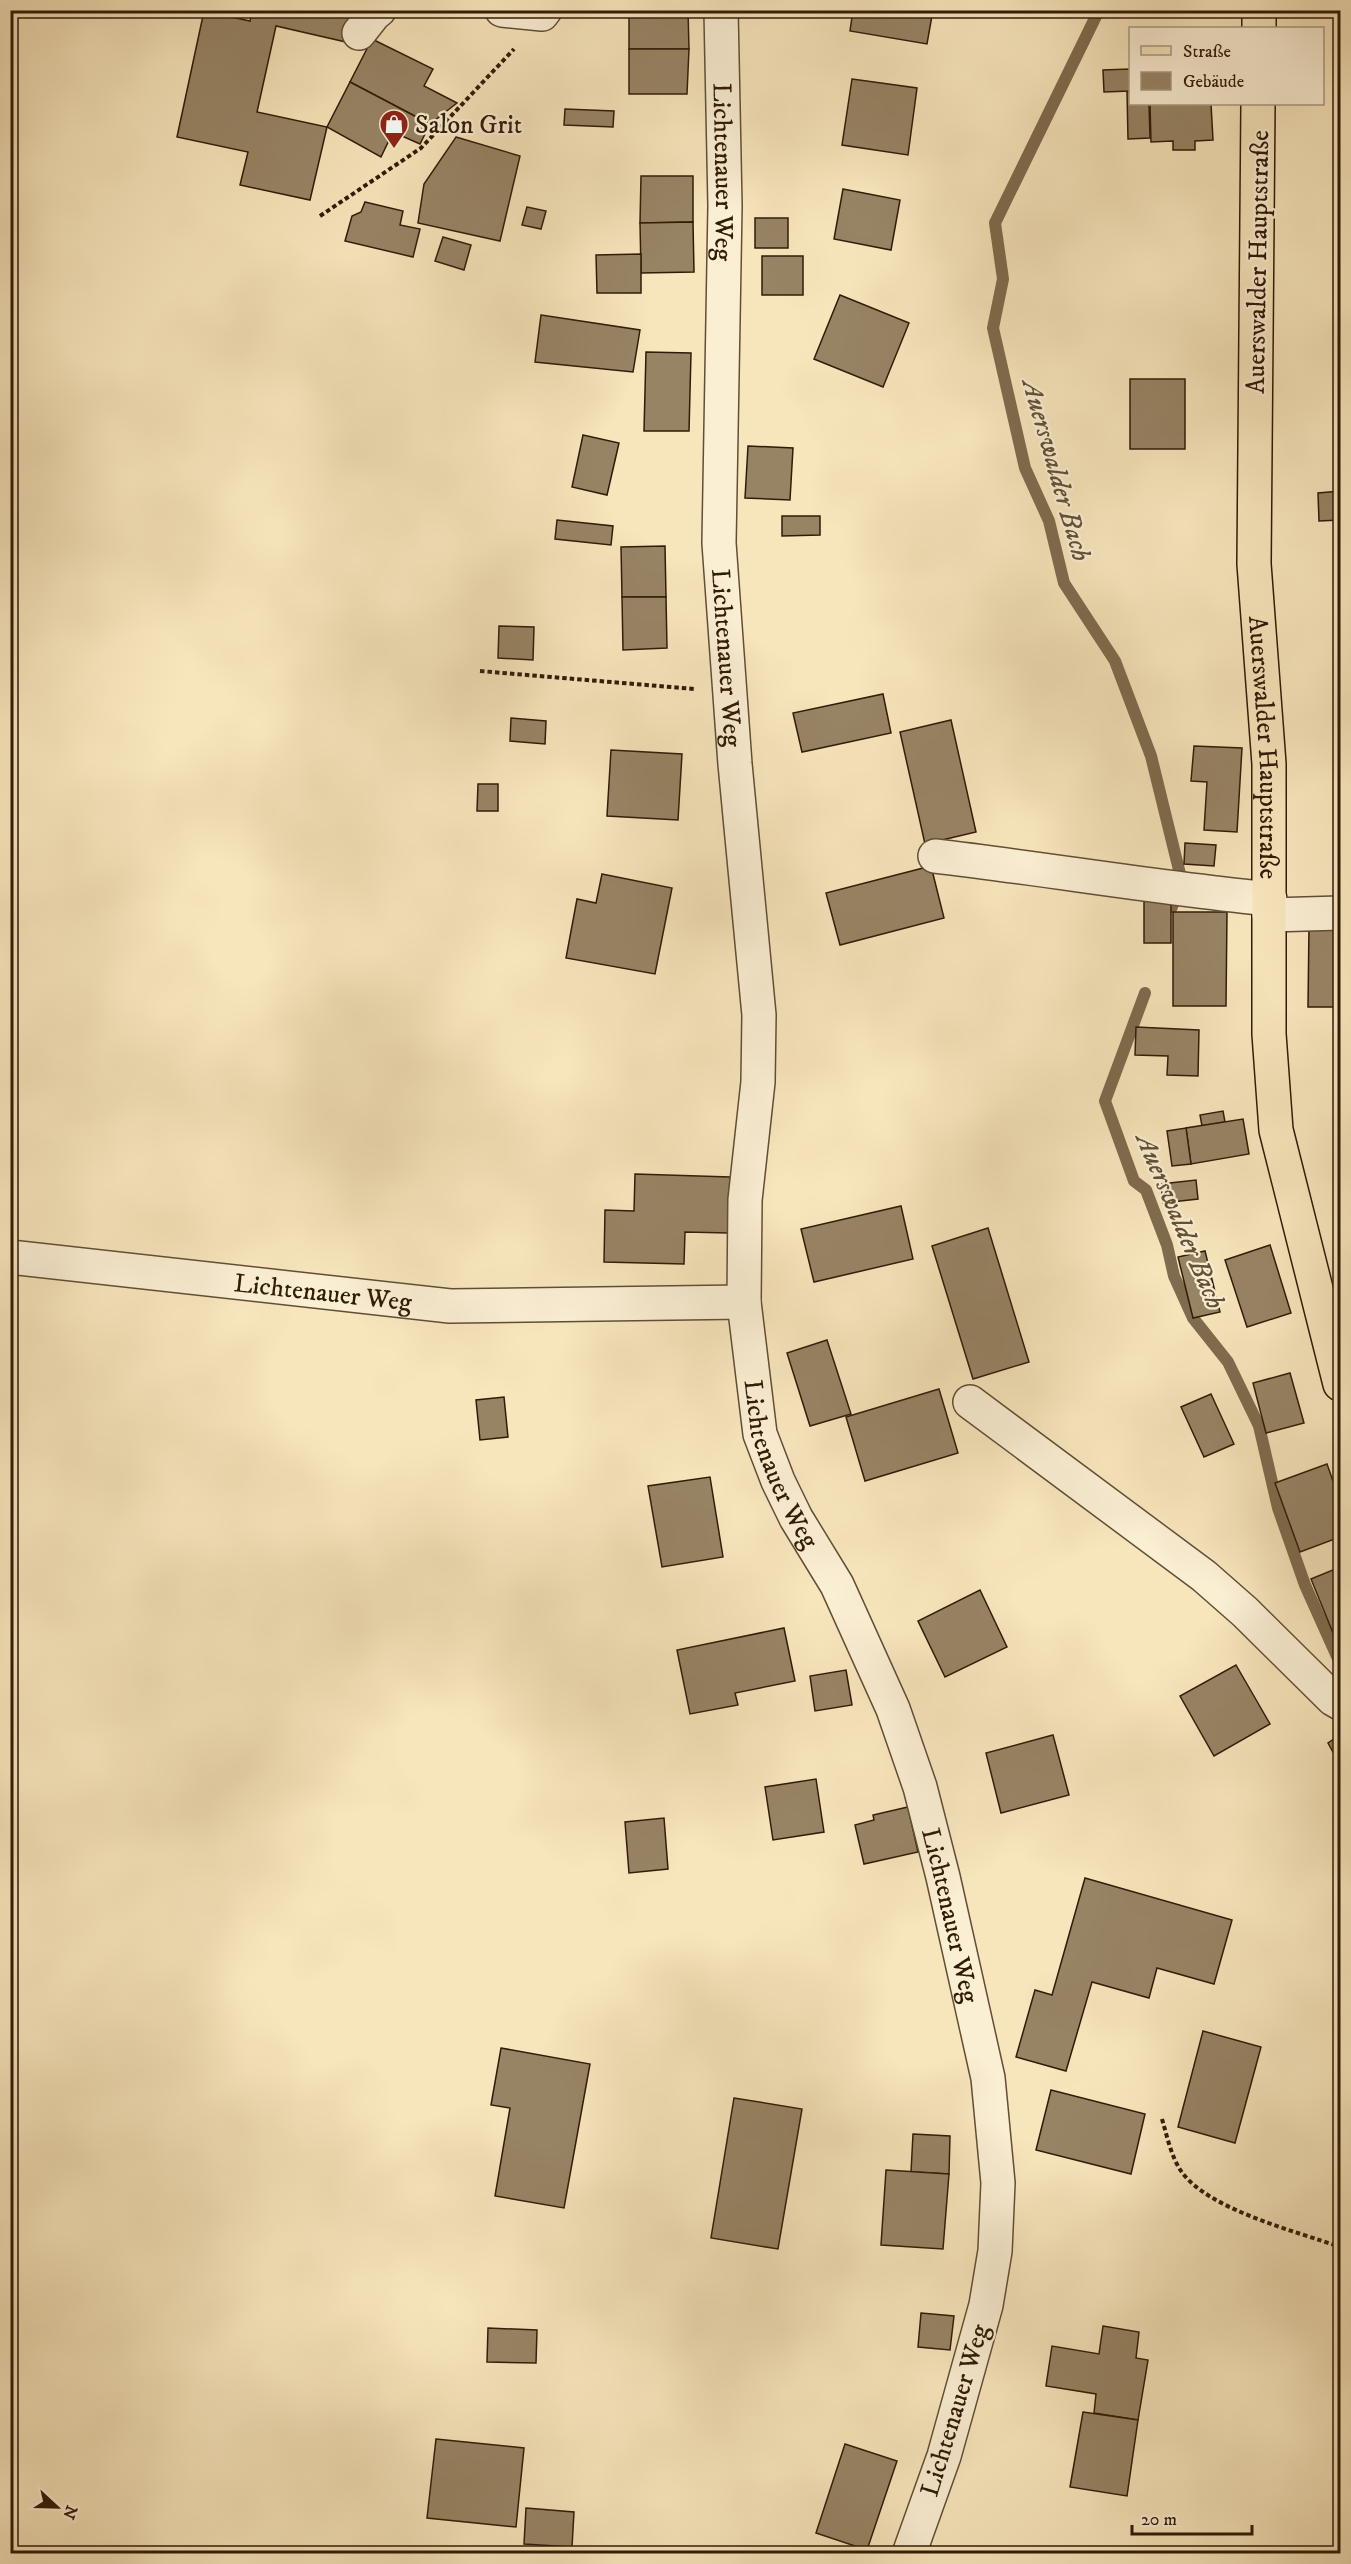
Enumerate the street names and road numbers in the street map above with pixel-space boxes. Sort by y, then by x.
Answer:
street label: Lichtenauer Weg [704,82,740,262]
street label: Auerswalder Hauptstraße [1240,130,1277,394]
street label: Lichtenauer Weg [703,568,749,748]
street label: Auerswalder Hauptstraße [1240,615,1284,879]
street label: Lichtenauer Weg [232,1267,414,1320]
street label: Lichtenauer Weg [736,1378,826,1555]
street label: Lichtenauer Weg [913,1825,986,2006]
street label: Lichtenauer Weg [914,2320,997,2501]

